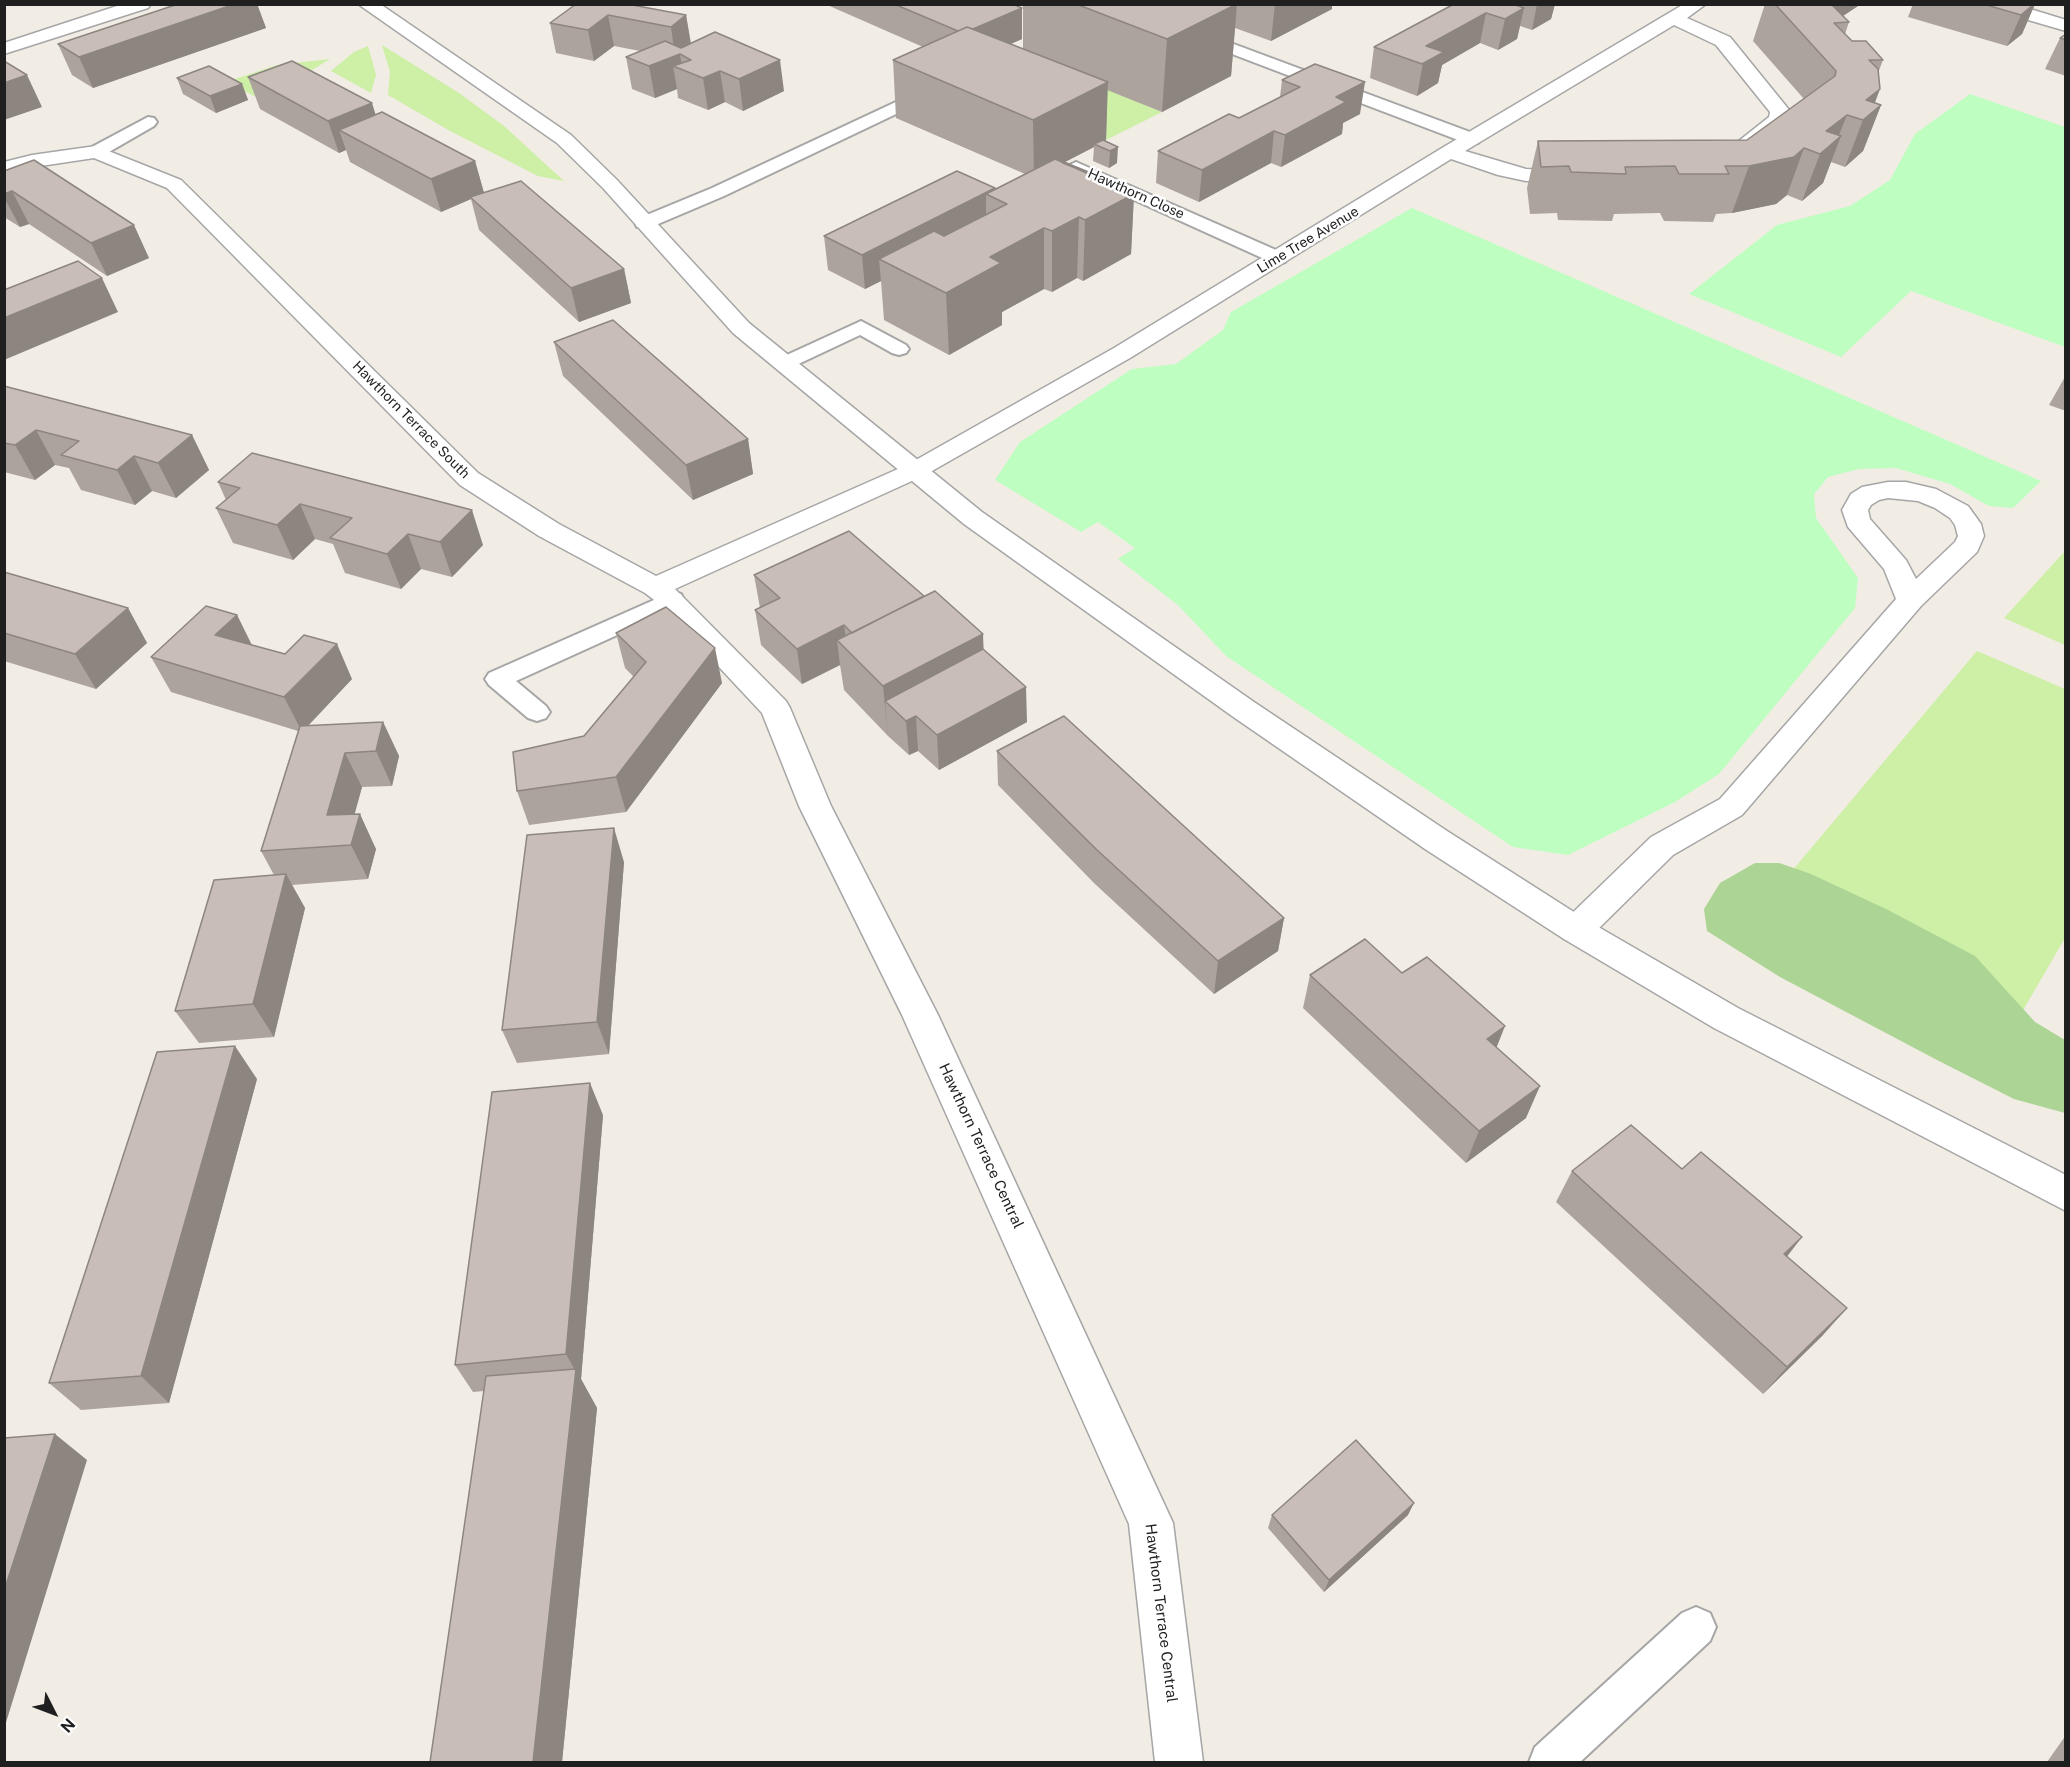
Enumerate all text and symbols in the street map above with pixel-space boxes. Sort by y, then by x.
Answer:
street label: Hawthorn Close [1085,165,1187,223]
street label: Lime Tree Avenue [1254,203,1362,277]
street label: Hawthorn Terrace South [349,358,473,482]
street label: Hawthorn Terrace Central [935,1061,1027,1231]
street label: Hawthorn Terrace Central [1141,1523,1181,1703]
north arrow [24,1683,84,1743]
text: N [57,1714,79,1736]

